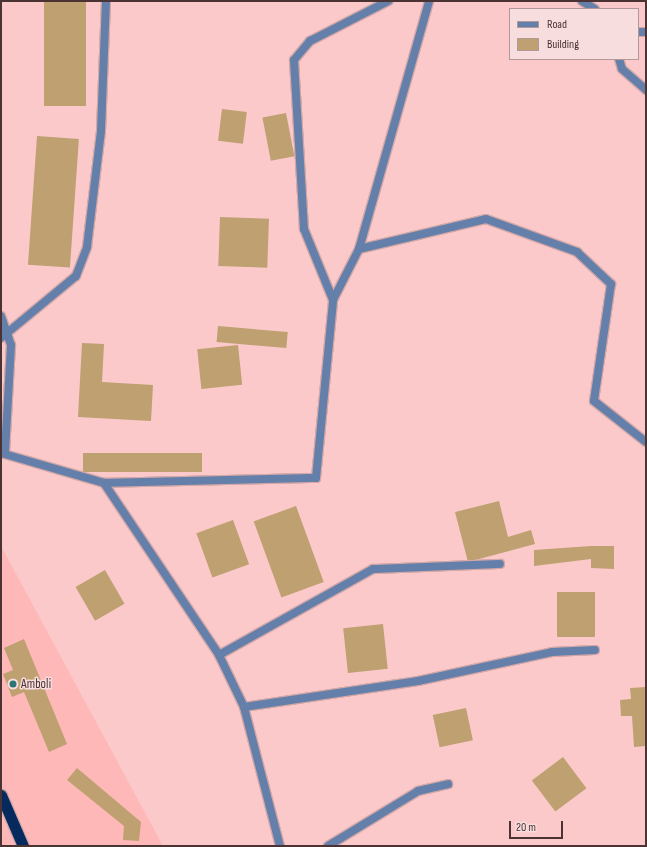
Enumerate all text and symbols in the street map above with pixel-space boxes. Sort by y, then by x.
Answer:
legend [509,8,639,60]
text: Road [547,17,567,32]
text: Building [547,37,579,52]
place label: Amboli [21,676,51,692]
marker: Amboli [8,679,18,689]
scale bar [511,813,565,839]
text: 20 m [516,820,536,835]

